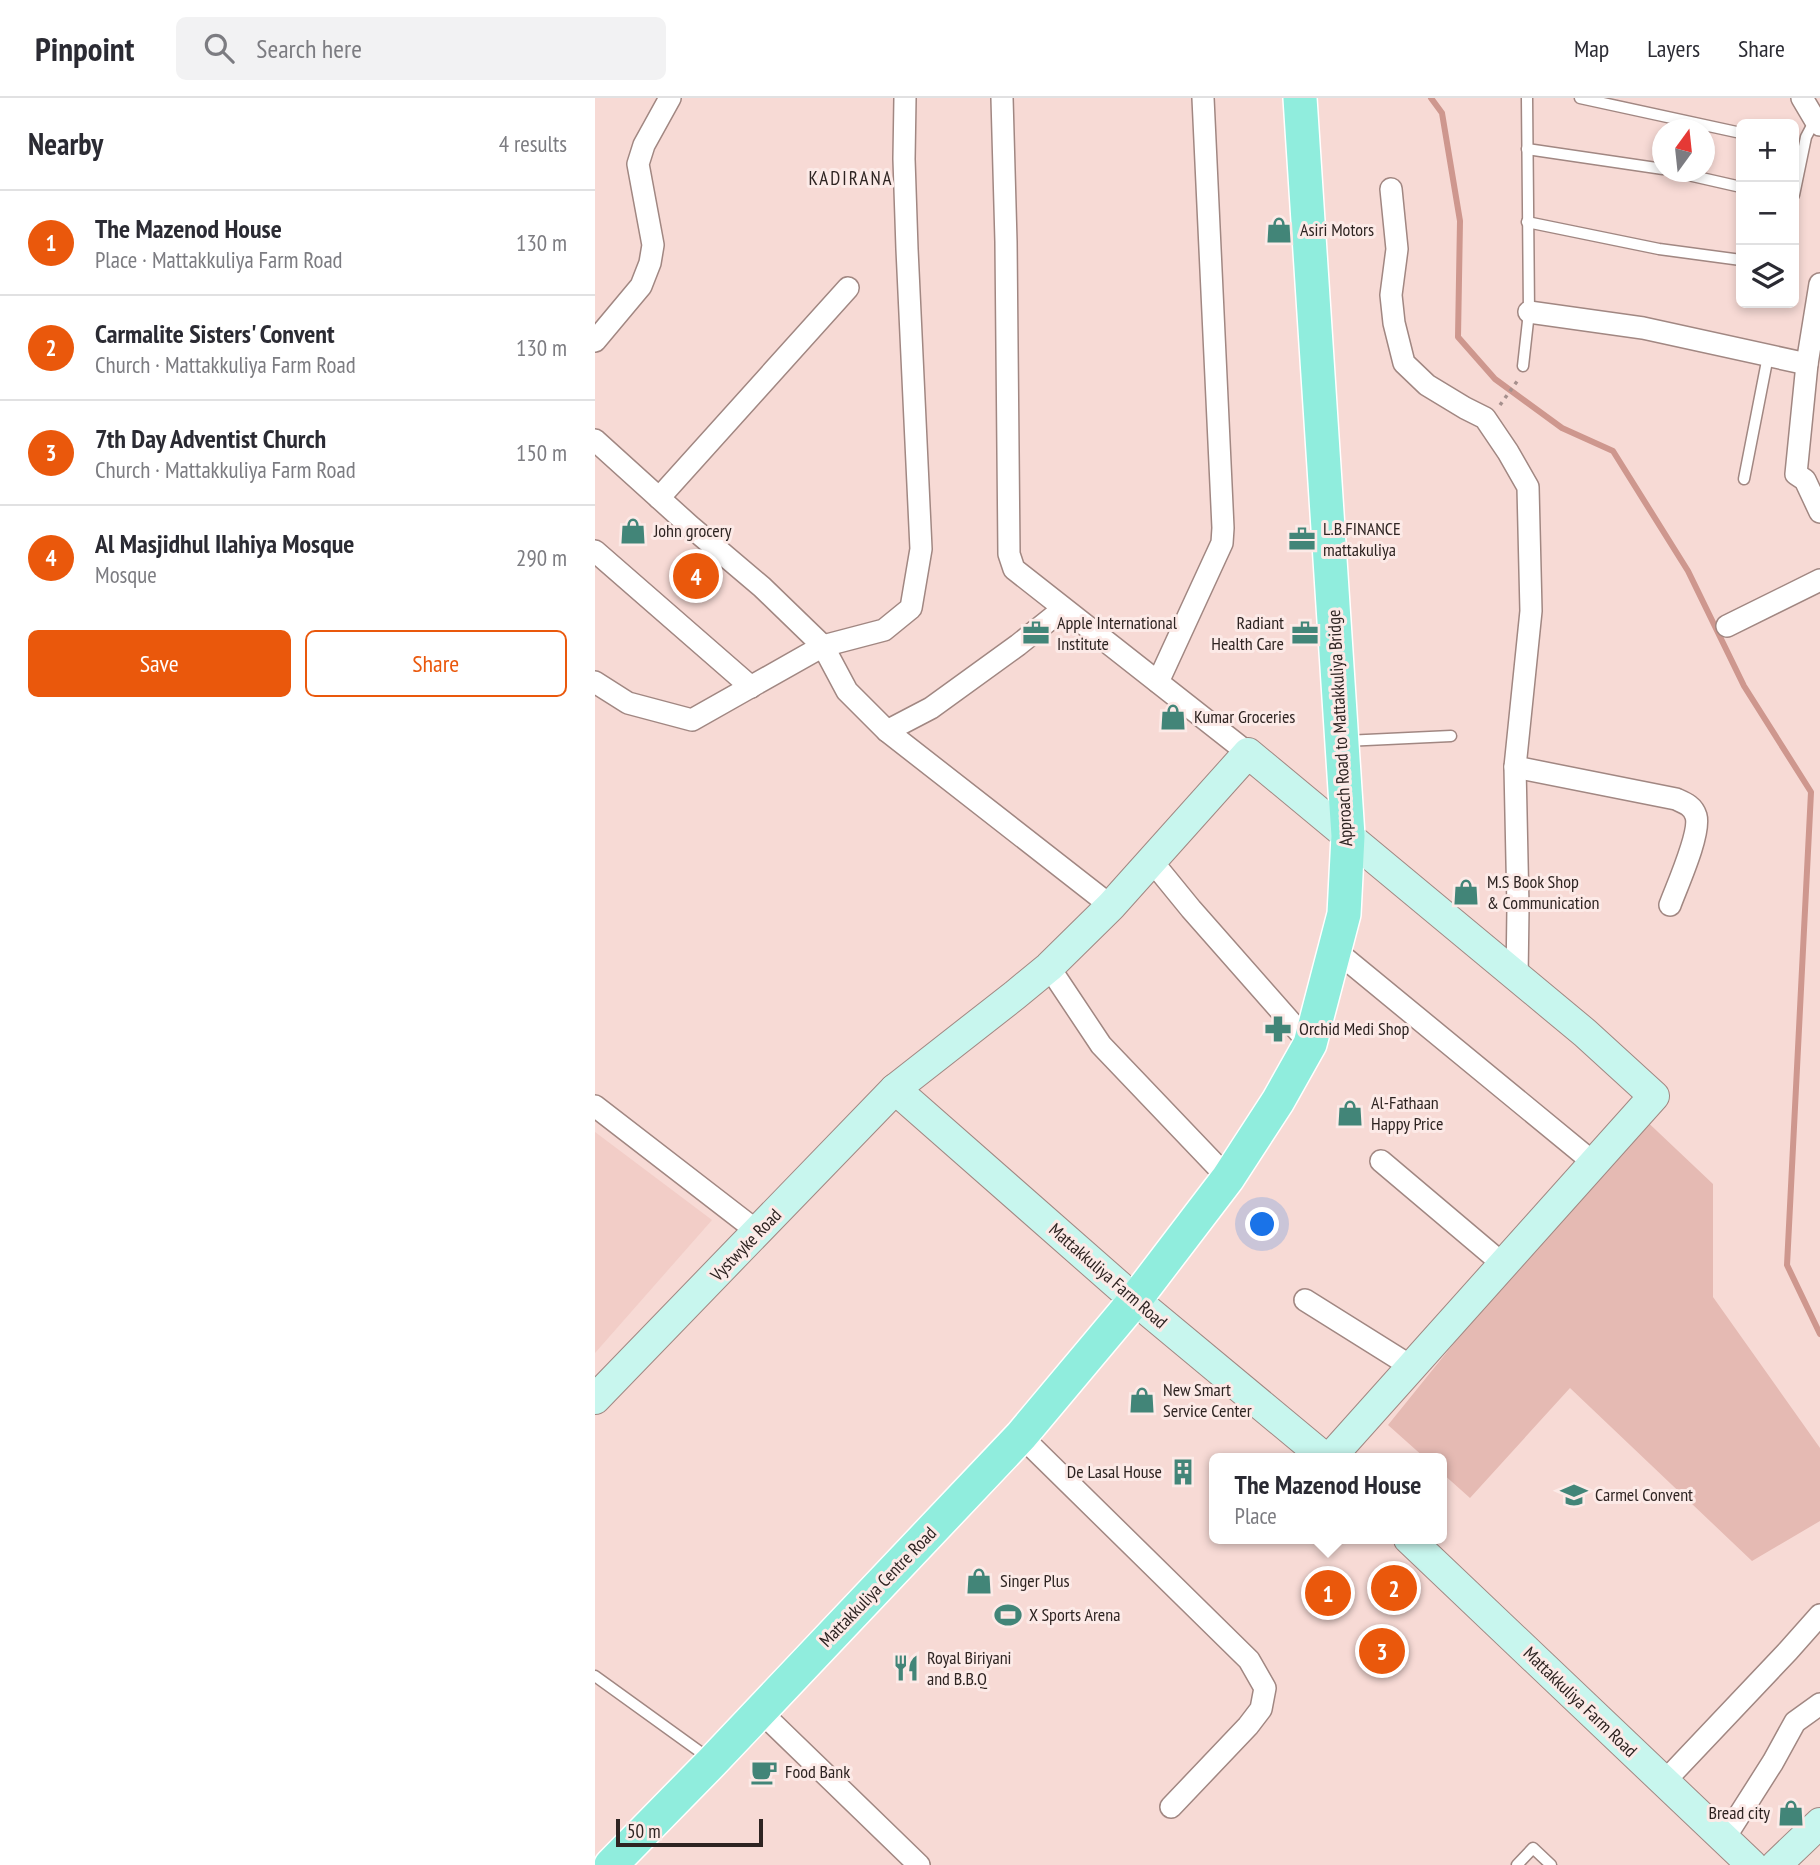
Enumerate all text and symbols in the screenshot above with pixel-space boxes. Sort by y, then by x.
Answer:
search box [176,17,666,80]
text: Pinpoint [35,27,134,70]
icon: search [200,29,238,67]
text: Search here [256,32,362,65]
text: Map [1574,33,1609,64]
text: Layers [1647,33,1700,64]
text: Share [1738,33,1785,64]
north arrow [1652,119,1715,182]
map controls [1736,119,1799,308]
button: + [1736,119,1799,182]
text: Nearby [28,124,103,163]
text: 4 results [499,129,567,158]
district label: KADIRANA [808,166,894,190]
button: − [1736,182,1799,245]
text: The Mazenod House [95,212,282,245]
shop icon: Asiri Motors [1264,215,1294,245]
place label: Asiri Motors [1300,218,1374,241]
text: 1 [46,228,57,257]
text: 130 m [516,228,567,257]
text: Place · Mattakkuliya Farm Road [95,245,343,274]
button: layers [1736,245,1799,308]
text: Carmalite Sisters' Convent [95,317,335,350]
text: 2 [46,333,57,362]
text: 130 m [516,333,567,362]
text: Church · Mattakkuliya Farm Road [95,350,356,379]
text: 7th Day Adventist Church [95,422,326,455]
text: 3 [46,438,57,467]
text: 150 m [516,438,567,467]
text: Church · Mattakkuliya Farm Road [95,455,356,484]
shop icon: John grocery [618,516,648,546]
place label: L.B.FINANCE mattakuliya [1323,517,1401,561]
place label: John grocery [653,519,732,542]
office icon: L.B.FINANCE mattakuliya [1287,524,1317,554]
text: Al Masjidhul Ilahiya Mosque [95,527,354,560]
text: 4 [46,543,57,572]
text: 290 m [516,543,567,572]
pin: 4 [673,550,719,602]
text: Mosque [95,560,157,589]
street label: Approach Road to Mattakkuliya Bridge [1322,609,1357,847]
place label: Apple International Institute [1057,611,1178,655]
place label: Radiant Health Care [1211,611,1284,655]
office icon: Apple International Institute [1021,618,1051,648]
office icon: Radiant Health Care [1290,618,1320,648]
button: Save [28,630,291,697]
button: Share [305,630,567,697]
shop icon: Kumar Groceries [1158,702,1188,732]
place label: Kumar Groceries [1194,705,1295,728]
place label: M.S Book Shop & Communication [1487,870,1599,914]
shop icon: M.S Book Shop & Communication [1451,877,1481,907]
pharmacy icon: Orchid Medi Shop [1263,1014,1293,1044]
place label: Orchid Medi Shop [1299,1017,1409,1040]
place label: Al-Fathaan Happy Price [1371,1091,1443,1135]
shop icon: Al-Fathaan Happy Price [1335,1098,1365,1128]
street label: Vystwyke Road [705,1204,786,1287]
your location [1245,1207,1279,1241]
street label: Mattakkuliya Farm Road [1044,1218,1172,1333]
place label: New Smart Service Center [1163,1378,1252,1422]
shop icon: New Smart Service Center [1127,1385,1157,1415]
popup [1209,1453,1447,1544]
building icon: De Lasal House [1168,1457,1198,1487]
place label: De Lasal House [1067,1460,1162,1483]
text: The Mazenod House [1235,1468,1421,1501]
school or university icon: Carmel Convent [1559,1480,1589,1510]
place label: Carmel Convent [1595,1483,1693,1506]
text: Place [1235,1501,1277,1530]
street label: Mattakkuliya Centre Road [814,1522,941,1652]
pin: 2 [1371,1562,1417,1614]
shop icon: Singer Plus [964,1566,994,1596]
pin: 1 [1305,1567,1351,1619]
place label: Singer Plus [1000,1569,1070,1592]
sports icon: X Sports Arena [993,1600,1023,1630]
place label: X Sports Arena [1029,1603,1120,1626]
pin: 3 [1359,1625,1405,1677]
street label: Mattakkuliya Farm Road [1519,1642,1642,1762]
place label: Royal Biriyani and B.B.Q [927,1646,1012,1690]
restaurant icon: Royal Biriyani and B.B.Q [891,1653,921,1683]
cafe icon: Food Bank [749,1757,779,1787]
place label: Food Bank [785,1760,850,1783]
shop icon: Bread city [1776,1798,1806,1828]
place label: Bread city [1708,1801,1770,1824]
scale bar [616,1816,763,1848]
text: 50 m [627,1819,661,1843]

